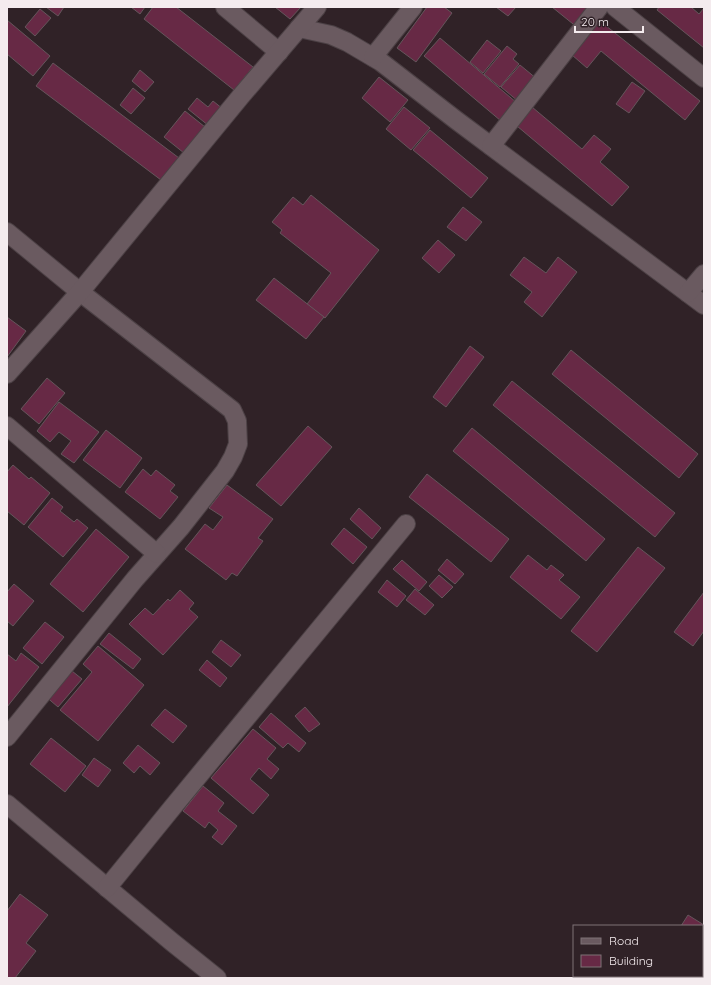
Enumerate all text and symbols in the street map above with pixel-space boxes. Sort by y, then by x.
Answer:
scale bar [575,8,643,34]
text: 20 m [581,14,609,29]
legend [573,925,703,977]
text: Road [609,933,639,948]
text: Building [609,953,653,968]

